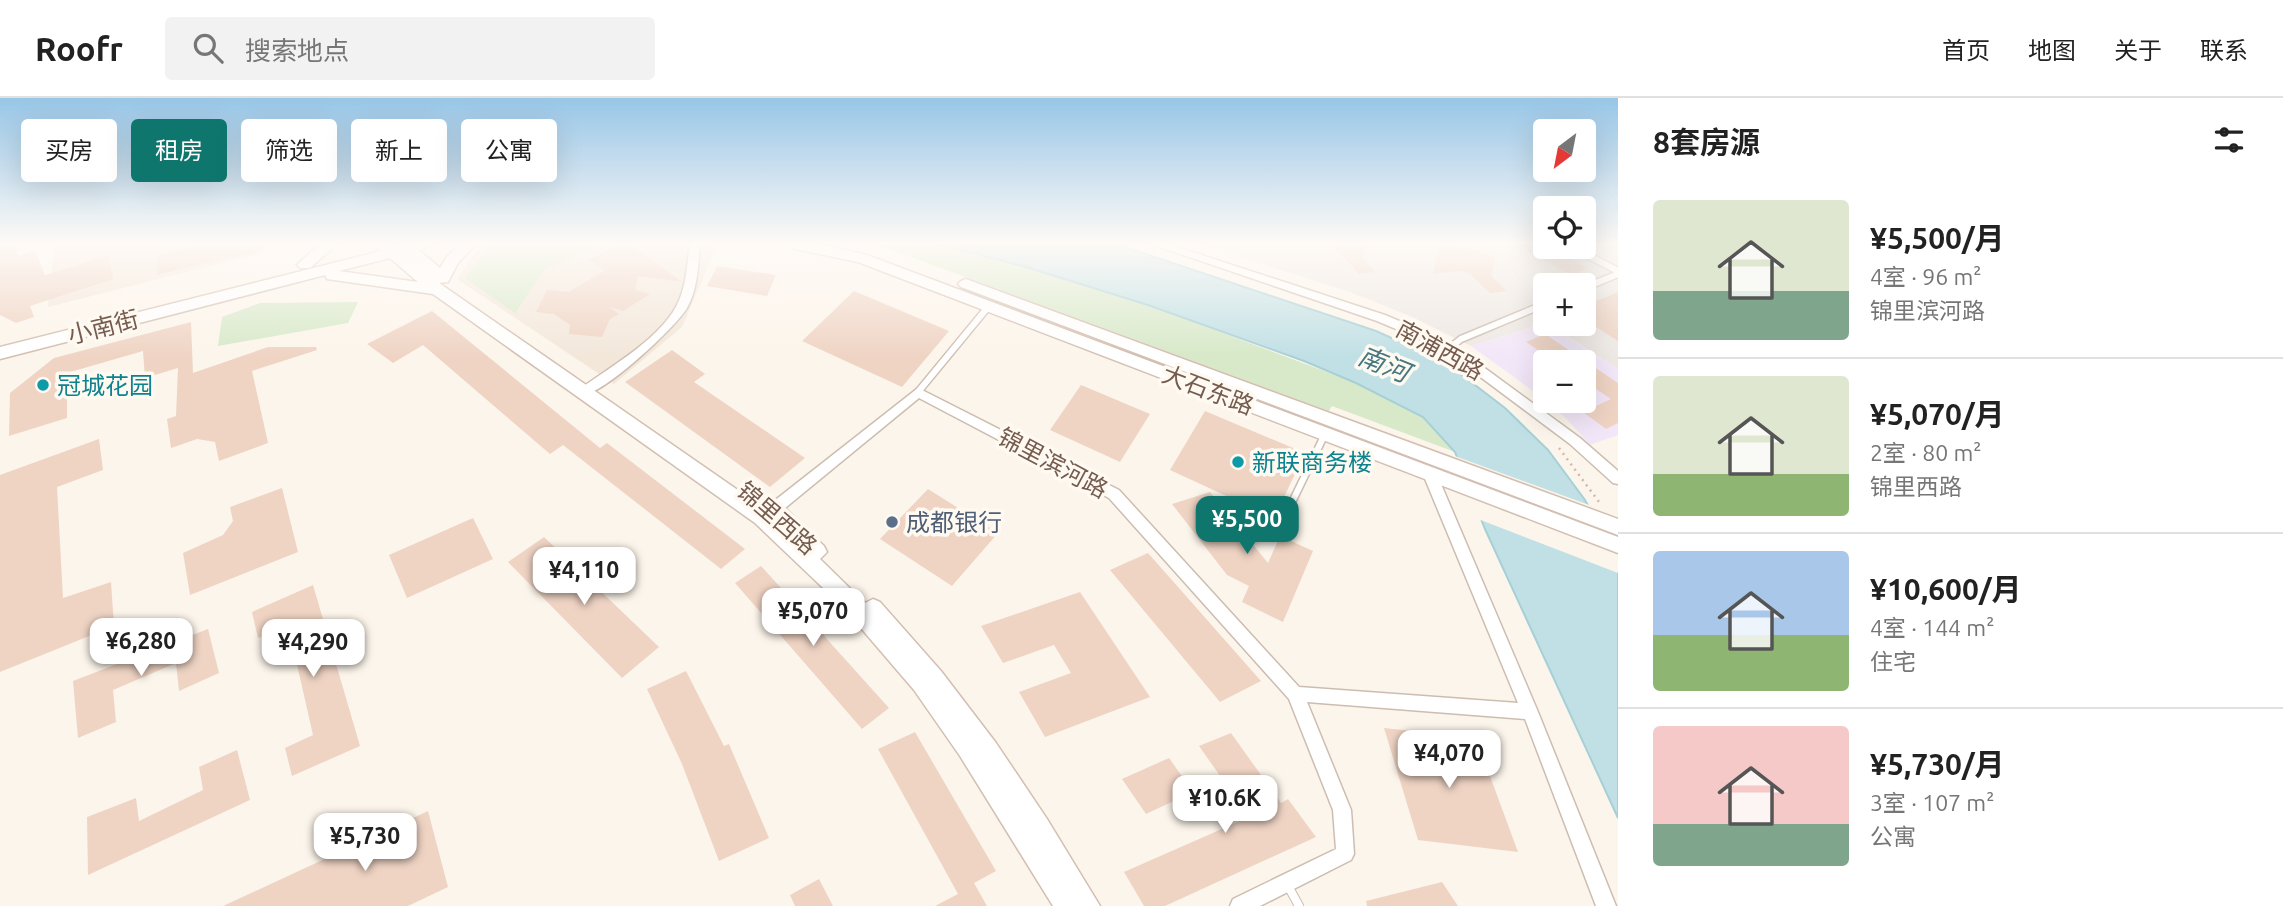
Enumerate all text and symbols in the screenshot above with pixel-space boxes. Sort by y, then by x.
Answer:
search box [165,17,655,80]
icon: search [189,29,227,67]
text: Roofr [35,30,123,67]
text: 搜索地点 [245,36,349,65]
text: 首页 [1942,37,1990,64]
text: 地图 [2028,37,2076,64]
text: 关于 [2114,37,2162,64]
text: 联系 [2200,37,2248,64]
chip: 买房 [21,119,117,182]
chip: 租房 [131,119,227,182]
chip: 筛选 [241,119,337,182]
chip: 新上 [351,119,447,182]
chip: 公寓 [461,119,557,182]
north arrow [1533,119,1596,182]
map controls [1533,119,1596,413]
icon: filters [2210,121,2248,159]
text: 8套房源 [1653,125,1760,159]
button: locate [1533,196,1596,259]
text: ¥5,500/月 [1870,221,2005,255]
icon: home [1709,228,1793,312]
text: 4室 · 96 m² [1870,264,1981,289]
button: + [1533,273,1596,336]
text: 锦里滨河路 [1870,298,1985,323]
street label: 小南街 [65,305,141,349]
street label: 南浦西路 [1391,315,1489,385]
water label: 南河 [1354,341,1418,389]
button: − [1533,350,1596,413]
street label: 大石东路 [1158,360,1258,420]
place label: 冠城花园 [57,372,153,399]
marker: 冠城花园 [35,377,51,393]
text: ¥5,070/月 [1870,397,2005,431]
icon: home [1709,404,1793,488]
street label: 锦里滨河路 [994,423,1112,503]
text: 2室 · 80 m² [1870,440,1981,465]
place label: 新联商务楼 [1252,449,1372,476]
marker: 新联商务楼 [1230,454,1246,470]
text: 锦里西路 [1870,474,1962,499]
street label: 锦里西路 [732,476,822,560]
pin: ¥5,500 [1190,496,1304,556]
text: ¥5,500 [1212,506,1282,531]
place label: 成都银行 [906,509,1002,536]
marker: 成都银行 [884,514,900,530]
pin: ¥4,110 [527,547,641,607]
text: ¥4,110 [549,557,619,582]
text: ¥10,600/月 [1870,572,2022,606]
icon: home [1709,579,1793,663]
pin: ¥5,070 [756,588,870,648]
text: ¥5,070 [778,598,848,623]
text: 4室 · 144 m² [1870,615,1994,640]
pin: ¥6,280 [84,618,198,678]
pin: ¥4,290 [256,620,370,679]
text: ¥6,280 [106,628,176,653]
text: ¥4,290 [278,629,348,654]
text: 住宅 [1870,649,1916,674]
pin: ¥4,070 [1392,730,1506,790]
text: ¥4,070 [1414,740,1484,765]
text: ¥5,730/月 [1870,747,2005,781]
icon: home [1709,754,1793,838]
pin: ¥10.6K [1168,776,1282,835]
text: ¥10.6K [1189,785,1261,810]
text: 3室 · 107 m² [1870,790,1994,815]
pin: ¥5,730 [308,814,422,873]
text: ¥5,730 [330,823,400,848]
text: 公寓 [1870,824,1916,849]

